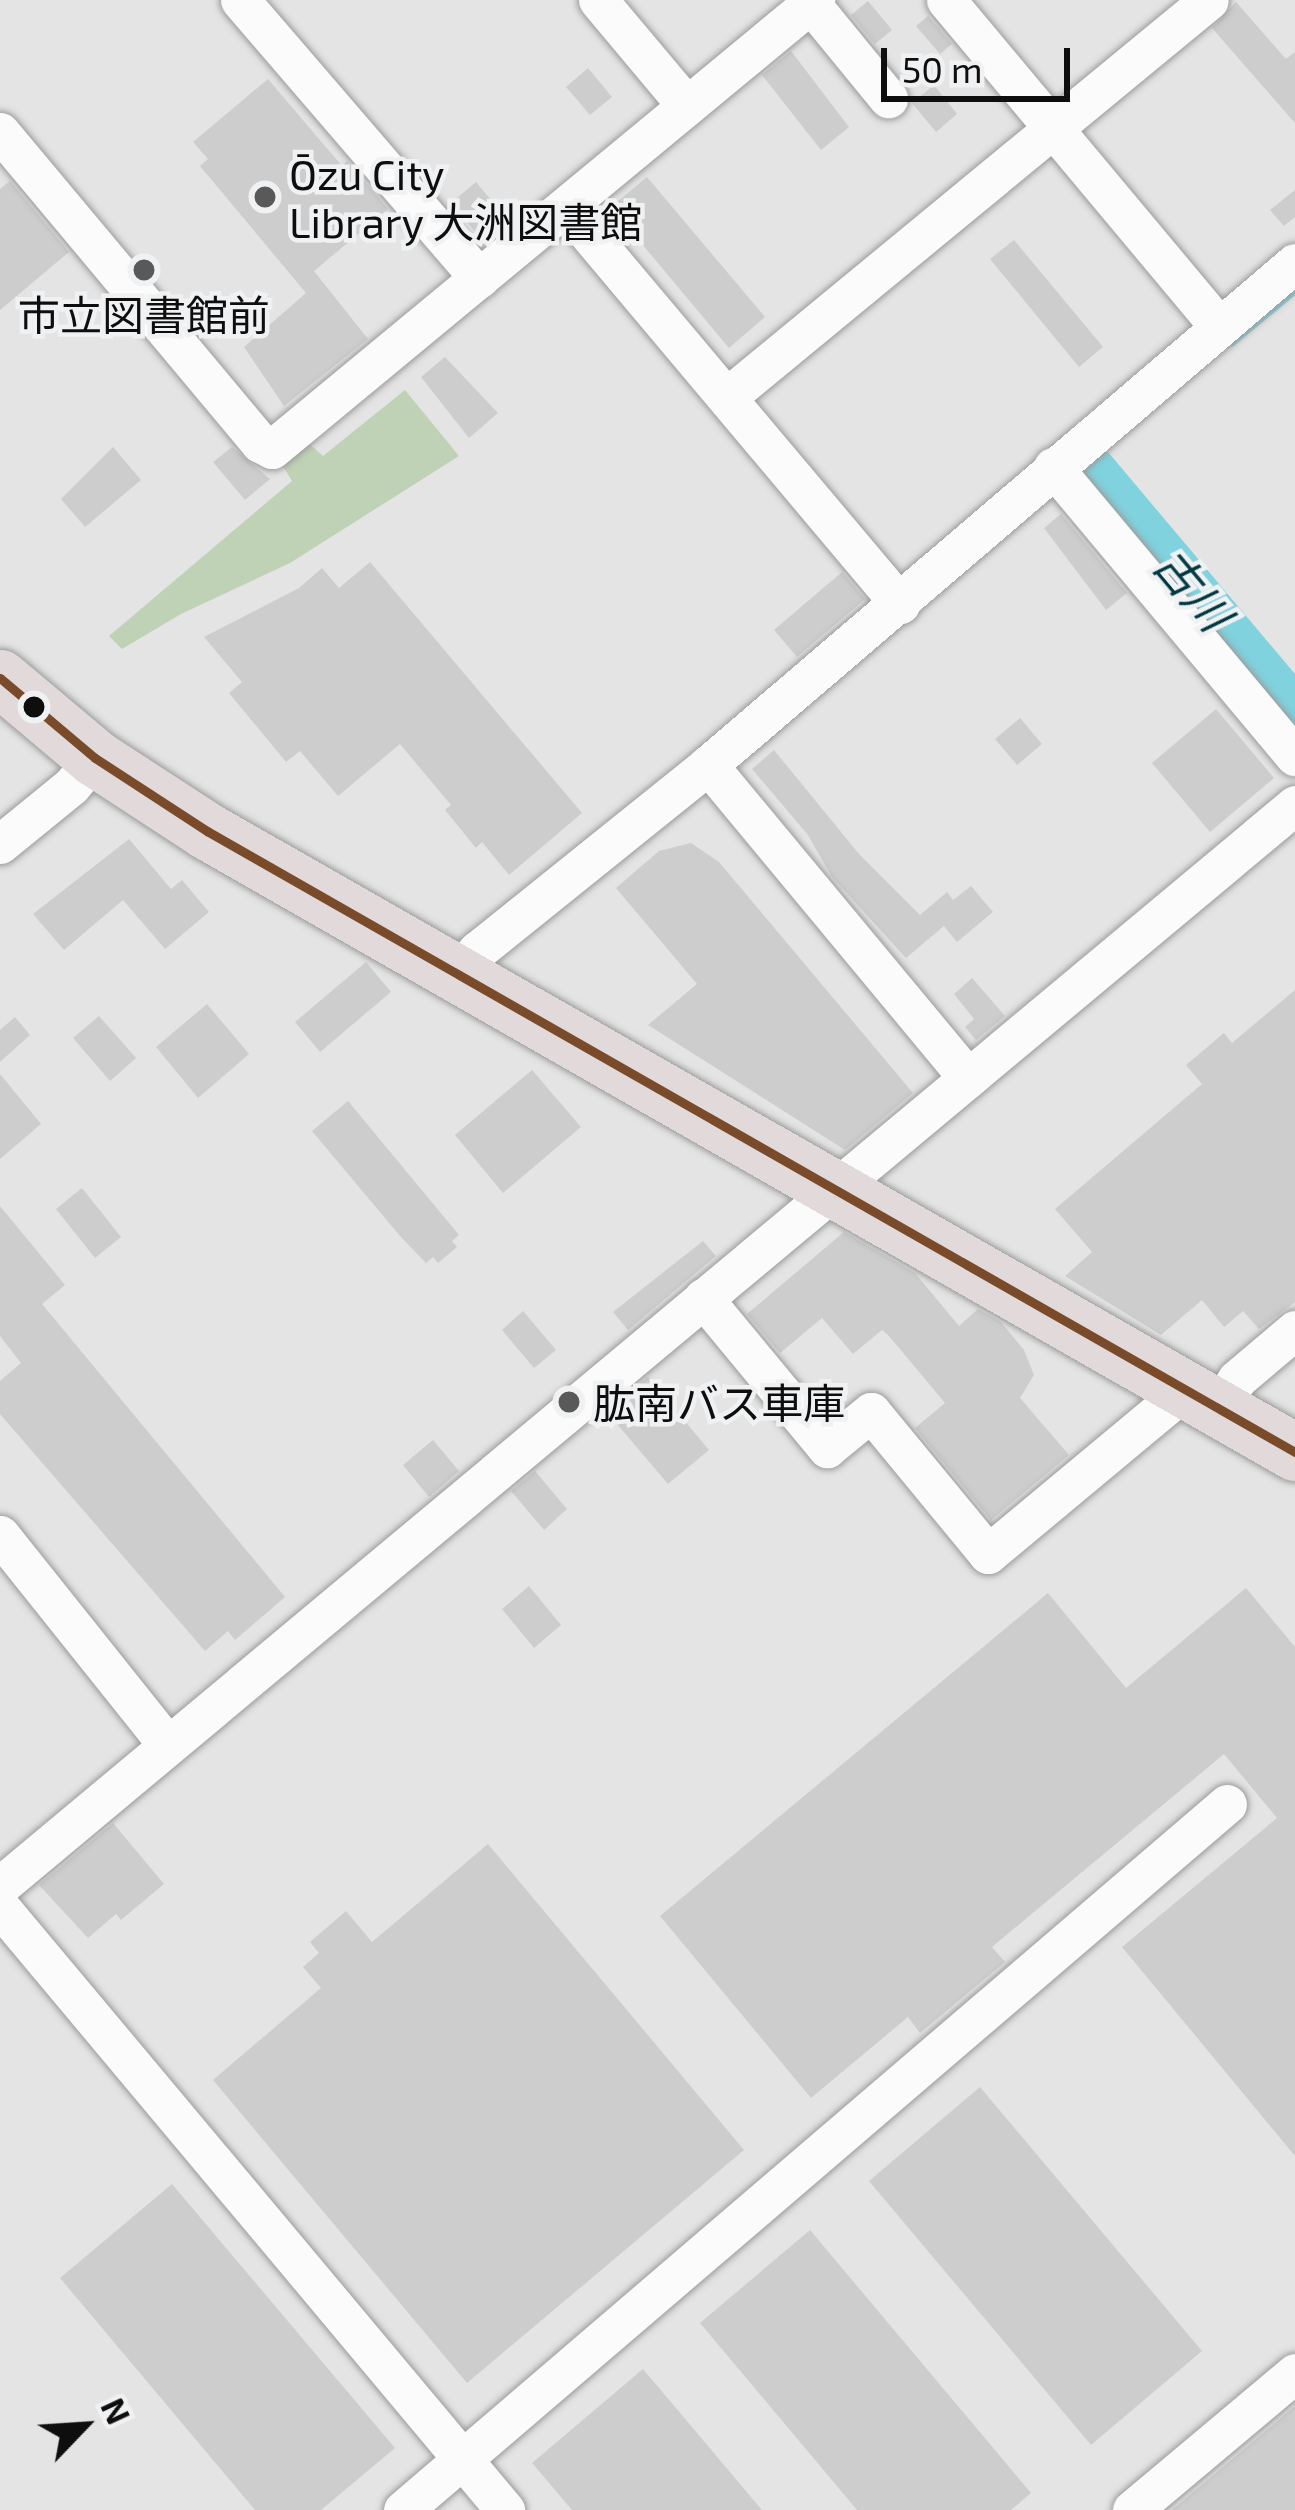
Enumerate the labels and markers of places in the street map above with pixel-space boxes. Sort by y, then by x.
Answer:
place label: Ōzu City Library 大洲図書館 [289,148,643,246]
marker: Ōzu City Library 大洲図書館 [252,184,278,210]
marker: 市立図書館前 [131,257,157,283]
place label: 市立図書館前 [18,289,270,339]
unlabelled marker [23,696,45,718]
place label: 肱南バス車庫 [593,1377,845,1427]
marker: 肱南バス車庫 [556,1389,582,1415]

